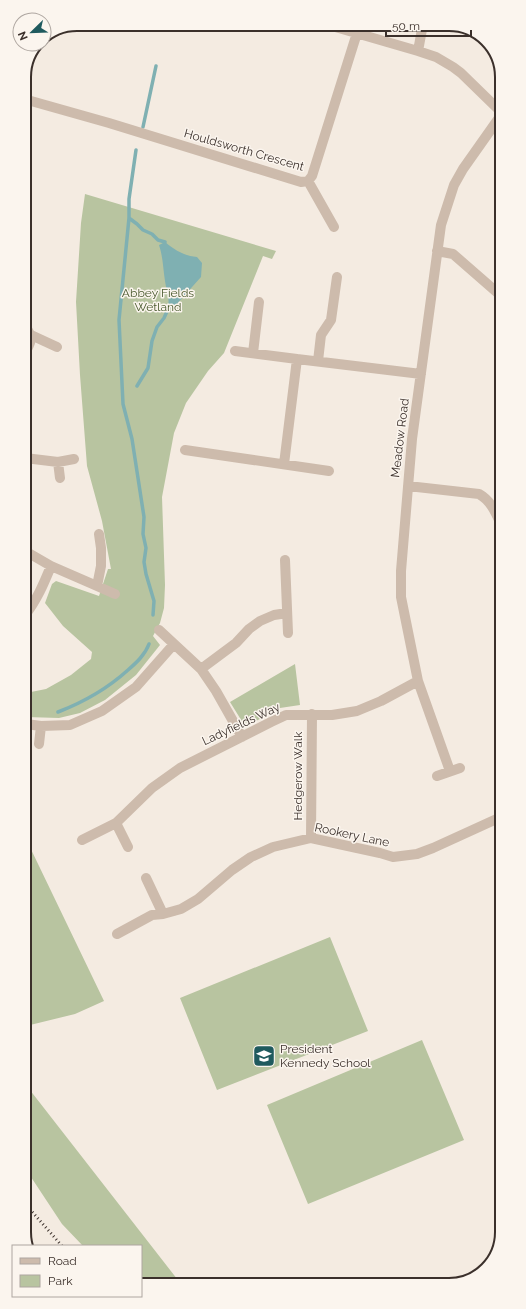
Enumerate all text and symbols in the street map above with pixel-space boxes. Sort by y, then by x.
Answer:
north arrow [12,12,52,52]
scale bar [386,12,471,38]
text: 50 m [392,19,420,33]
text: N [16,29,31,42]
street label: Houldsworth Crescent [182,126,306,174]
park label: Abbey Fields Wetland [122,286,194,314]
street label: Meadow Road [388,398,412,478]
street label: Ladyfields Way [200,700,283,748]
street label: Hedgerow Walk [291,731,305,820]
street label: Rookery Lane [313,820,391,850]
place label: President Kennedy School [280,1042,371,1070]
school or university icon: President Kennedy School [251,1043,277,1069]
legend [12,1245,142,1297]
text: Road [48,1254,77,1268]
text: Park [48,1274,73,1288]

